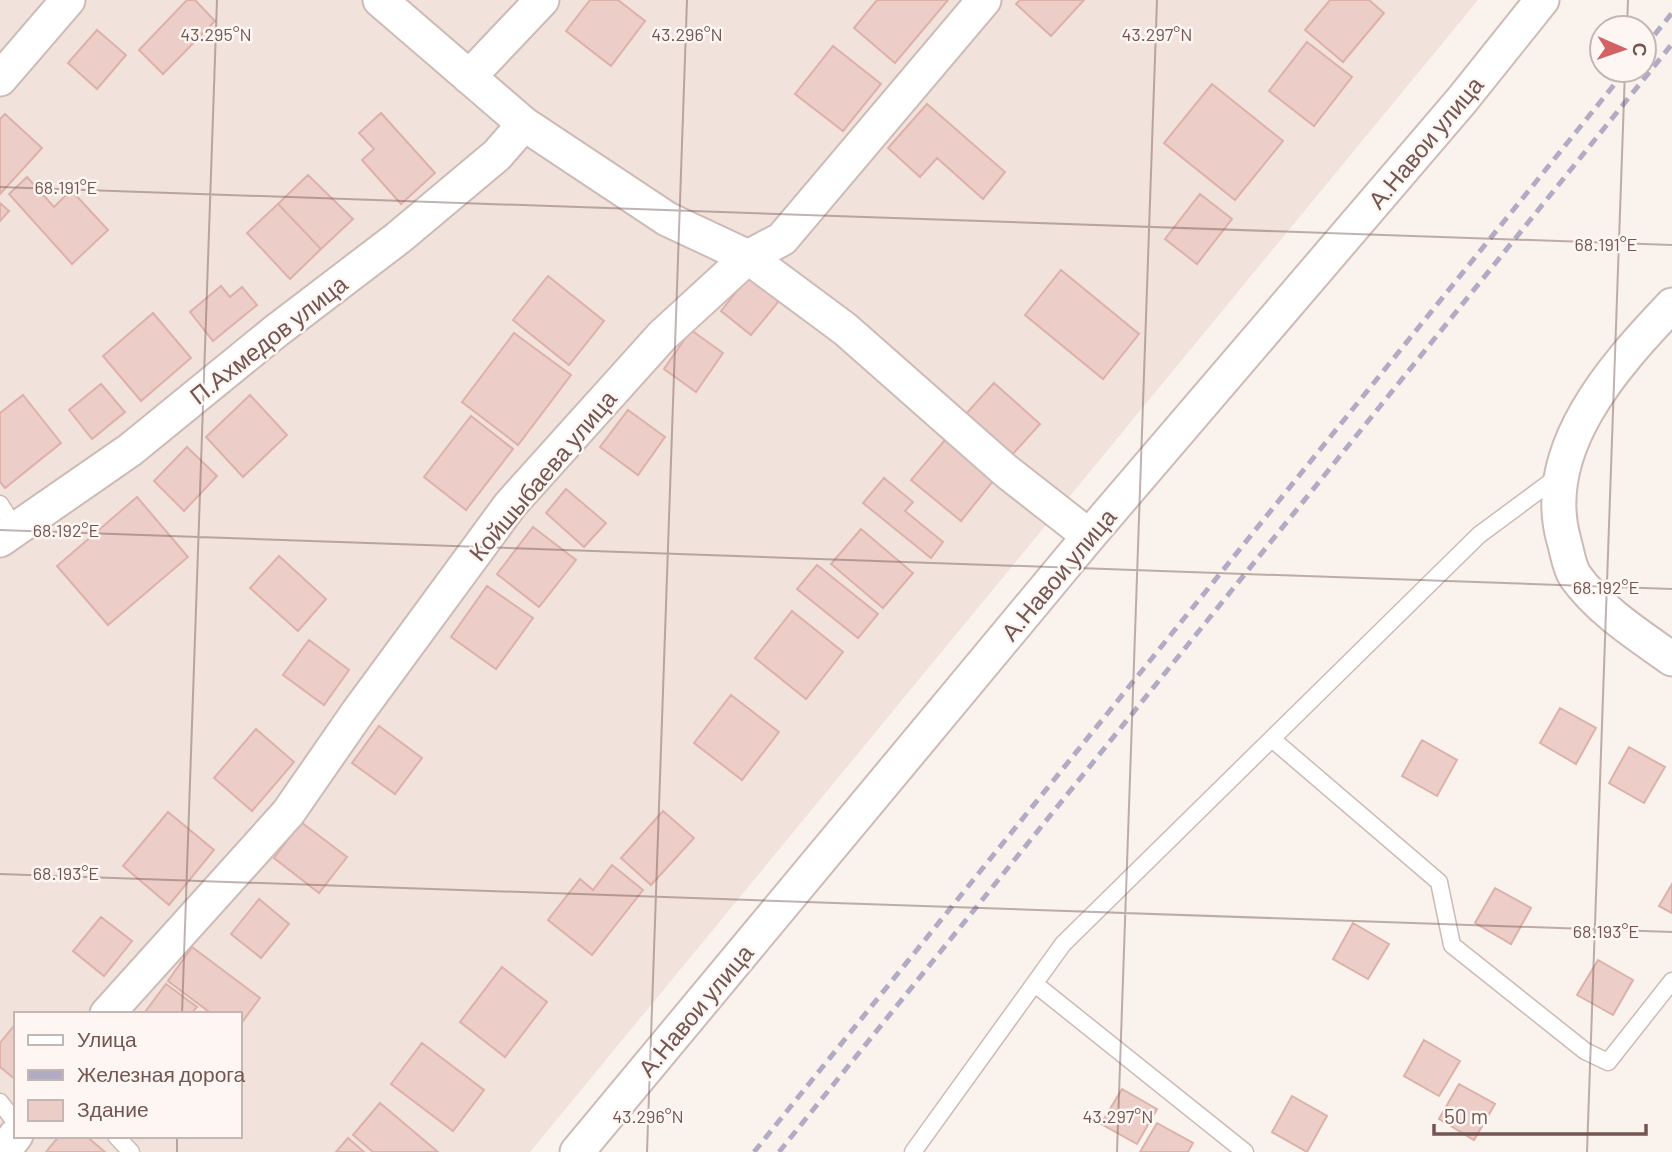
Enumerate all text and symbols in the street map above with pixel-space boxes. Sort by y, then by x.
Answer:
north arrow [1588,14,1658,84]
text: 43.295°N [180,23,252,45]
text: 43.296°N [651,23,723,45]
text: 43.297°N [1122,23,1192,45]
text: С [1629,42,1652,57]
street label: А.Навои улица [1361,70,1489,214]
text: 68.191°E [34,176,98,198]
text: 68.191°E [1574,233,1638,255]
street label: П.Ахмедов улица [183,268,353,410]
street label: Койшыбаева улица [462,383,622,566]
street label: А.Навои улица [994,502,1122,646]
text: 68.192°E [33,519,99,541]
text: 68.192°E [1573,576,1639,598]
text: 68.193°E [33,862,99,884]
text: 68.193°E [1573,920,1639,942]
street label: А.Навои улица [631,938,759,1082]
legend [14,1012,242,1138]
text: Улица [77,1026,137,1051]
text: Железная дорога [77,1061,246,1086]
scale bar [1434,1092,1646,1136]
text: Здание [77,1096,149,1121]
text: 50 m [1444,1103,1488,1128]
text: 43.296°N [612,1105,684,1127]
text: 43.297°N [1083,1105,1153,1127]

